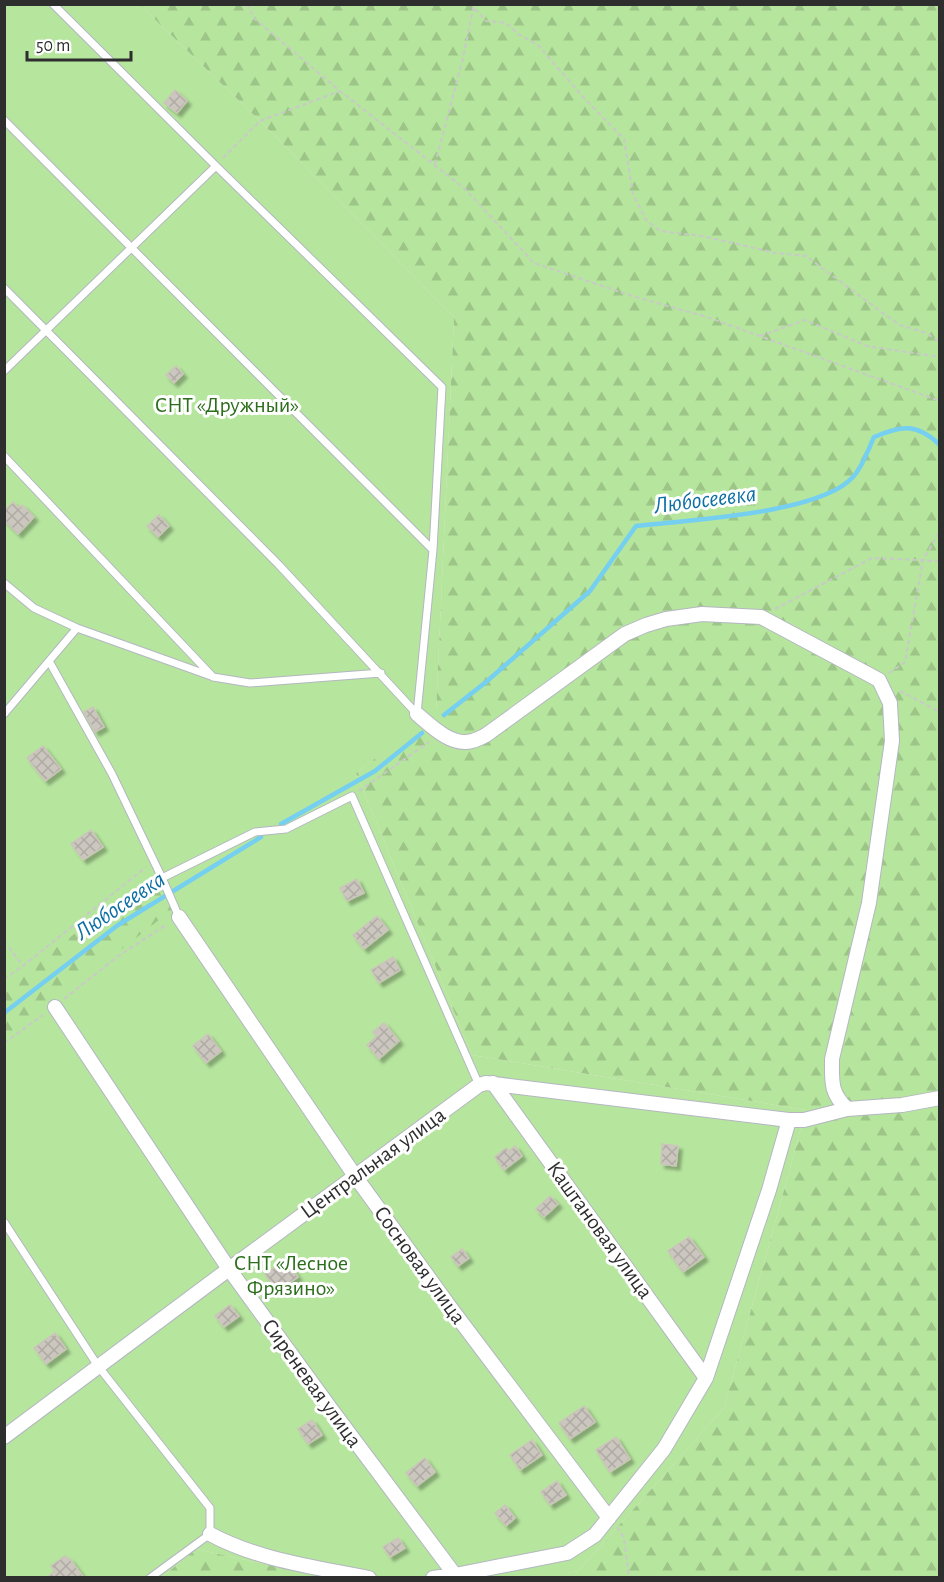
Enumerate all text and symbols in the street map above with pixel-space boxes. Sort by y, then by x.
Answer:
scale bar [27,24,130,62]
text: 50 m [36,37,70,55]
park label: СНТ «Дружный» [155,394,299,416]
water label: Любосеевка [651,482,758,518]
water label: Любосеевка [70,867,169,945]
street label: Центральная улица [297,1103,449,1223]
street label: Каштановая улица [543,1157,657,1303]
street label: Сосновая улица [370,1202,470,1328]
park label: СНТ «Лесное Фрязино» [234,1252,348,1299]
street label: Сиреневая улица [258,1315,366,1451]

